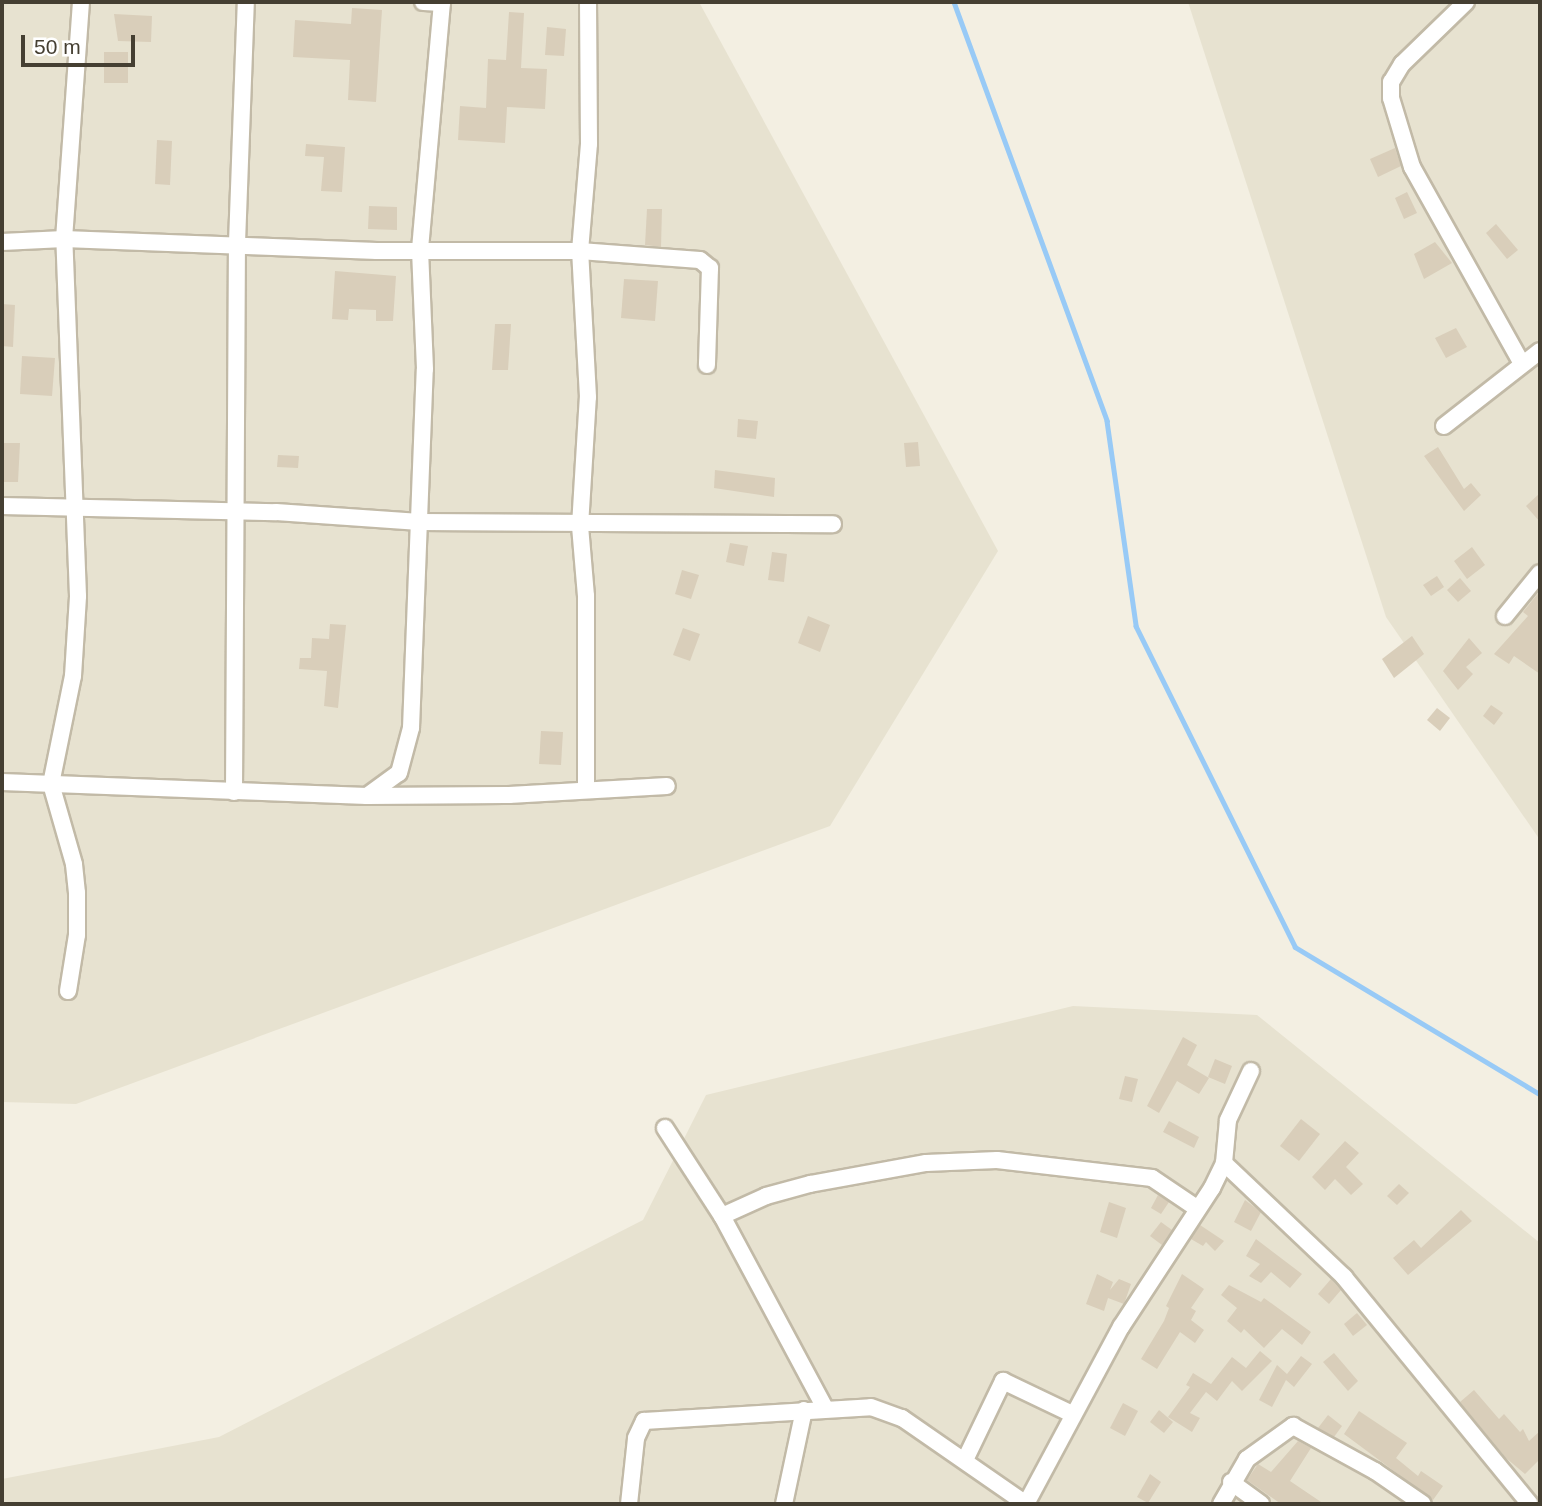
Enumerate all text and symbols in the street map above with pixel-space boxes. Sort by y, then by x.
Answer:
scale bar [24,21,138,65]
text: 50 m [34,35,81,58]

